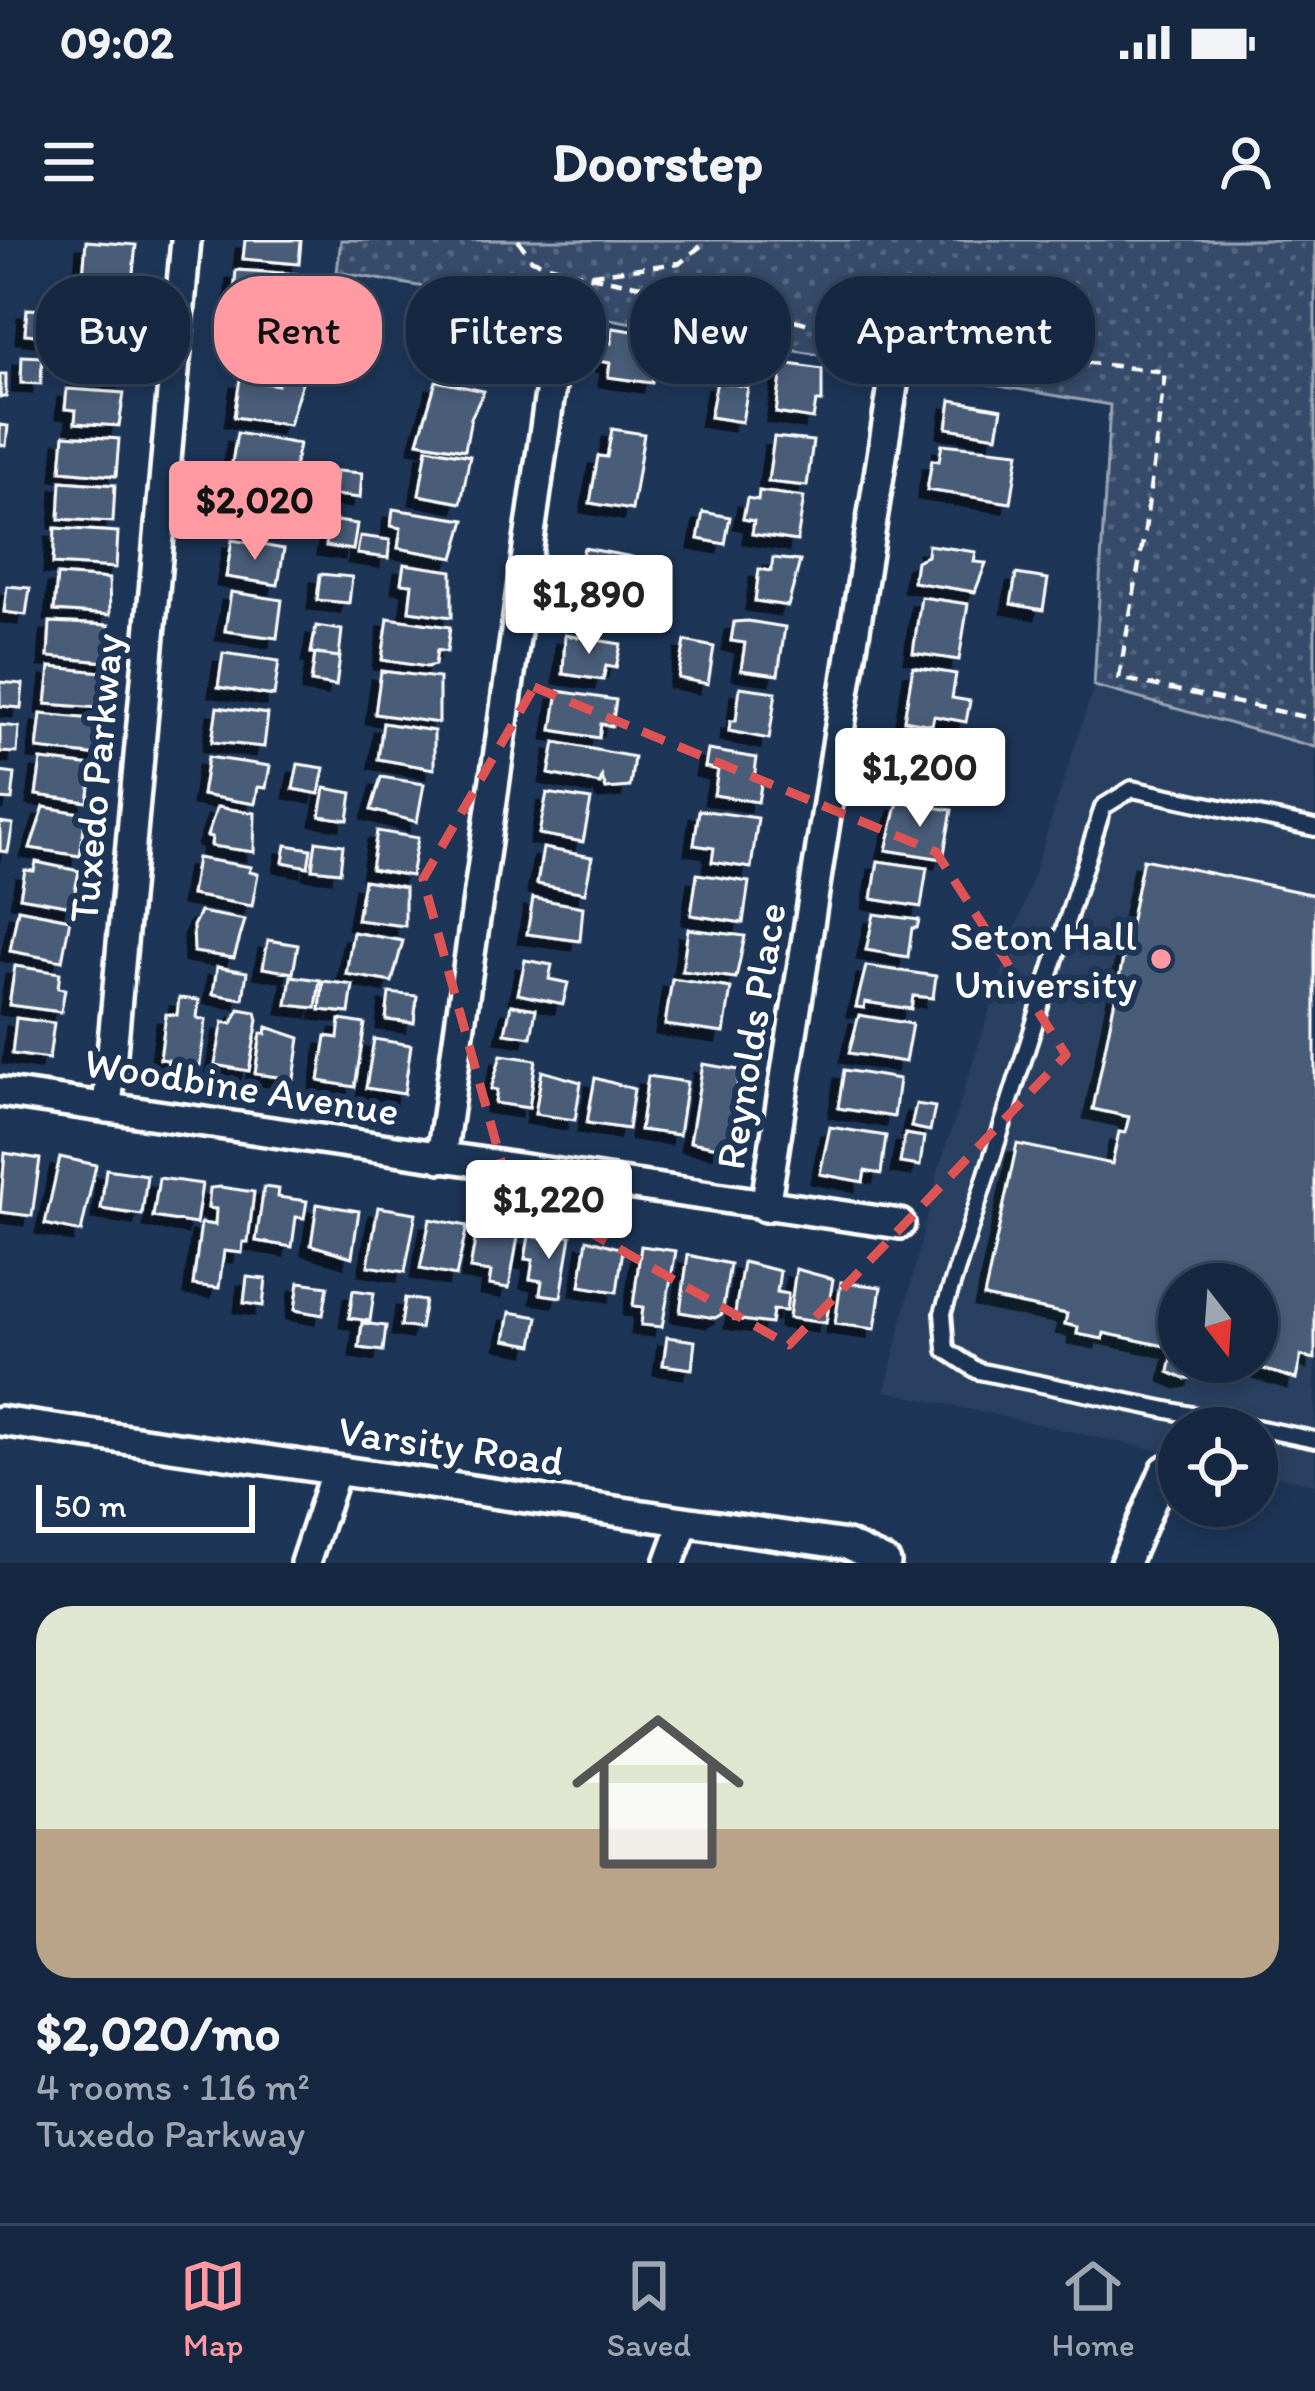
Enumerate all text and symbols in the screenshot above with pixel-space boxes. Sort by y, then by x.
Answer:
text: 09:02 [60,15,174,69]
icon: menu [36,129,102,195]
icon: person [1213,129,1279,195]
text: Doorstep [552,130,763,195]
chip: Buy [36,276,190,384]
chip: Rent [214,276,382,384]
chip: Filters [406,276,606,384]
chip: New [630,276,791,384]
chip: Apartment [815,276,1095,384]
pin: $2,020 [157,461,353,563]
text: $2,020 [196,476,314,523]
pin: $1,890 [491,555,687,657]
text: $1,890 [533,570,645,617]
street label: Tuxedo Parkway [57,631,134,925]
pin: $1,200 [822,728,1018,830]
text: $1,200 [862,743,978,790]
street label: Reynolds Place [704,899,797,1173]
place label: Seton Hall University [950,910,1137,1009]
marker: Seton Hall University [1148,946,1174,972]
street label: Woodbine Avenue [81,1036,403,1137]
pin: $1,220 [451,1160,647,1262]
text: $1,220 [493,1175,605,1222]
north arrow [1158,1263,1278,1383]
map controls [1158,1263,1278,1527]
street label: Varsity Road [335,1404,567,1487]
button: locate [1158,1407,1278,1527]
scale bar [36,1479,255,1532]
text: 50 m [54,1486,127,1525]
icon: home [550,1684,766,1900]
text: $2,020/mo [36,2002,281,2063]
text: 4 rooms · 116 m² [36,2063,310,2110]
text: Tuxedo Parkway [36,2110,305,2157]
tab: Map [180,2253,246,2364]
tab: Saved [607,2253,691,2364]
tab: Home [1052,2253,1135,2364]

